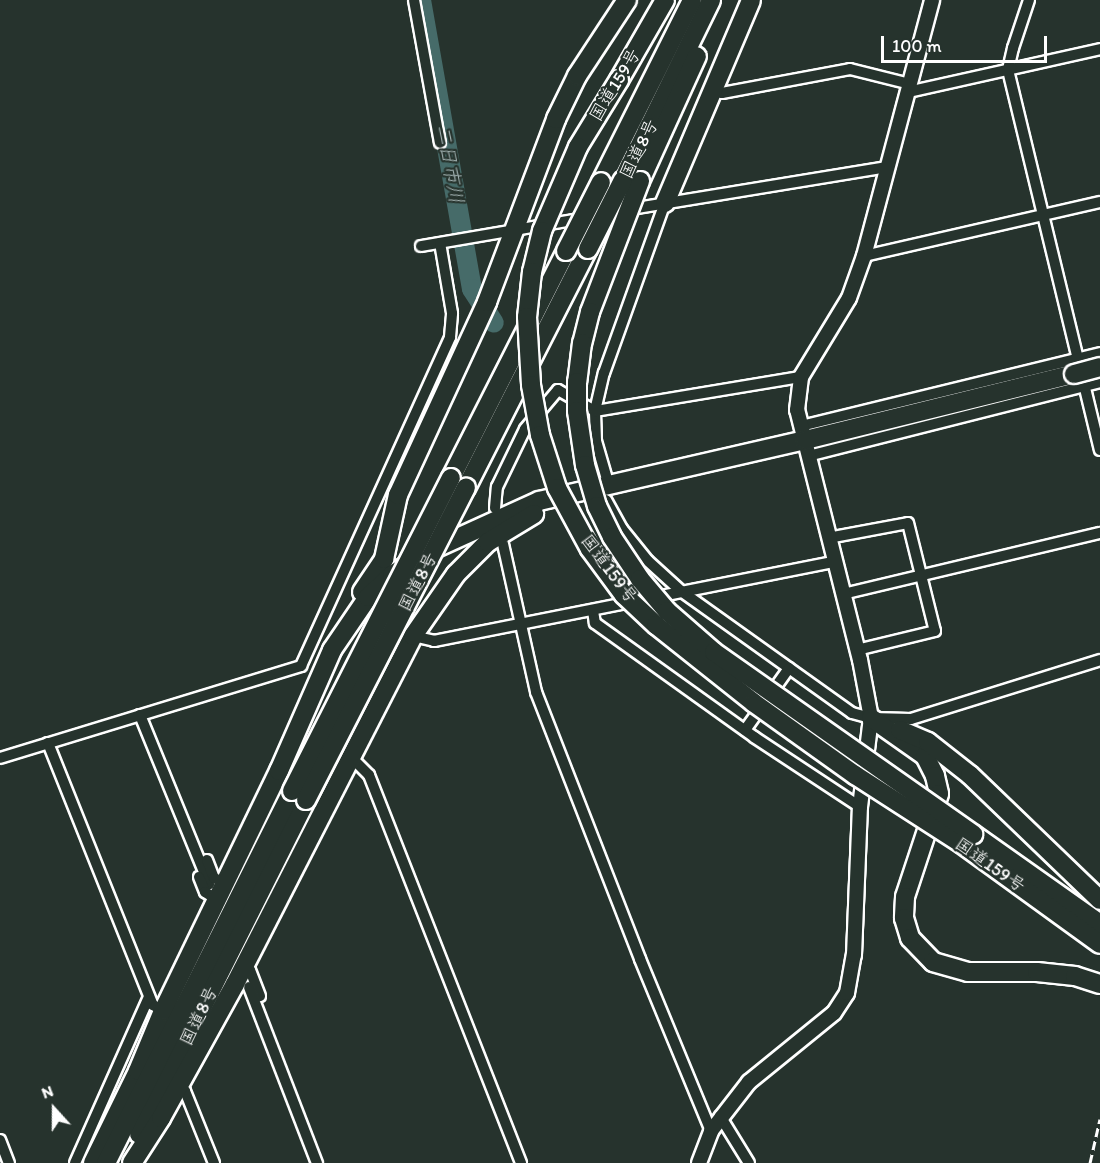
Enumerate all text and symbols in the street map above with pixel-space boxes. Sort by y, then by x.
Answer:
scale bar [884,24,1050,62]
text: 100 m [892,35,942,57]
street label: 国道159号 [585,45,645,125]
street label: 国道8号 [615,116,663,182]
water label: 二日市川 [431,123,469,205]
street label: 国道159号 [576,530,642,608]
street label: 国道8号 [394,549,442,615]
street label: 国道159号 [951,833,1029,897]
street label: 国道8号 [175,983,223,1049]
north arrow [24,1079,84,1139]
text: N [39,1081,56,1103]

